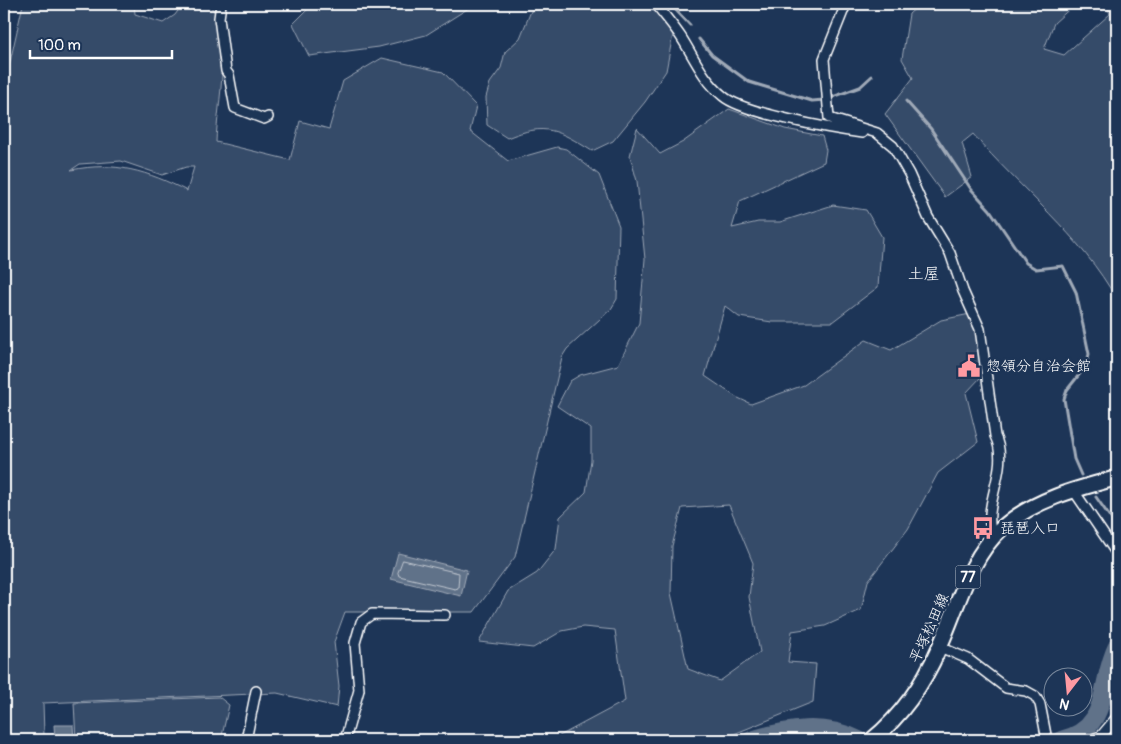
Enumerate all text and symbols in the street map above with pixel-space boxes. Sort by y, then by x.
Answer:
scale bar [30,28,172,60]
text: 100 m [38,36,81,55]
district label: 土屋 [908,264,940,284]
public building icon: 惣領分自治会館 [956,353,982,379]
place label: 惣領分自治会館 [986,357,1091,376]
bus stop icon: 琵琶入口 [970,515,996,541]
place label: 琵琶入口 [1000,519,1060,538]
road number: 77 [956,566,980,588]
street label: 平塚松田線 [906,590,953,666]
north arrow [1044,666,1094,716]
text: N [1058,695,1071,713]

